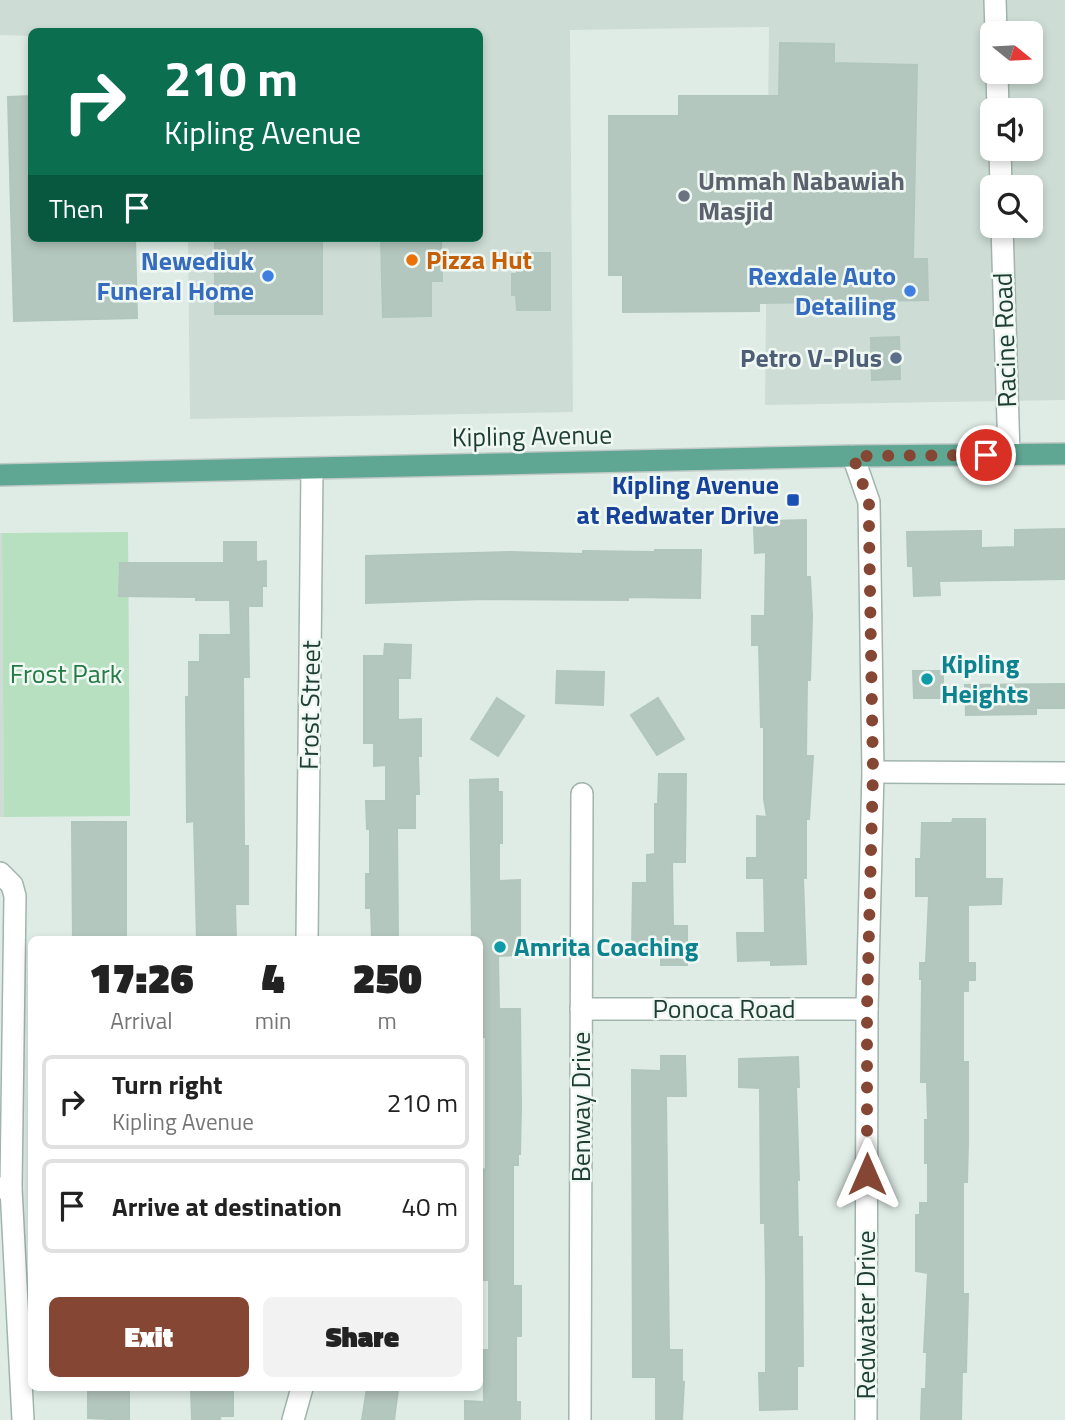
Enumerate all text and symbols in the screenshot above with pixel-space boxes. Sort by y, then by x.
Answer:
north arrow [980,21,1043,84]
map controls [980,21,1043,238]
text: 210 m [164,40,298,115]
icon: right [49,56,140,147]
button: sound [980,98,1043,161]
text: Kipling Avenue [164,108,361,156]
place label: Ummah Nabawiah Masjid [698,161,905,230]
button: search [980,175,1043,238]
marker: Ummah Nabawiah Masjid [676,188,692,204]
text: Then [49,189,104,228]
icon: arrive [118,189,156,227]
place label: Pizza Hut [426,240,532,279]
place label: Newediuk Funeral Home [96,241,255,310]
marker: Pizza Hut [404,252,420,268]
place label: Rexdale Auto Detailing [748,256,896,325]
marker: Newediuk Funeral Home [260,268,276,284]
street label: Racine Road [983,272,1026,408]
marker: Rexdale Auto Detailing [902,283,918,299]
place label: Petro V-Plus [740,338,882,377]
marker: Petro V-Plus [888,350,904,366]
street label: Kipling Avenue [452,415,612,456]
pin [956,425,1016,485]
icon: arrive [967,436,1005,474]
place label: Kipling Avenue at Redwater Drive [577,465,779,534]
marker: Kipling Avenue at Redwater Drive [785,492,801,508]
street label: Frost Street [289,640,330,770]
place label: Kipling Heights [941,644,1028,713]
park label: Frost Park [10,654,122,693]
marker: Kipling Heights [919,671,935,687]
place label: Amrita Coaching [514,927,698,966]
marker: Amrita Coaching [492,939,508,955]
text: 17:26 [89,945,194,1009]
text: 4 [262,945,285,1009]
text: 250 [353,945,422,1009]
street label: Ponoca Road [652,989,796,1028]
text: Arrival [110,1003,173,1038]
text: min [255,1003,291,1038]
text: m [378,1003,397,1038]
street label: Benway Drive [561,1032,600,1182]
text: Turn right [112,1065,223,1104]
icon: right [53,1083,91,1121]
text: 210 m [387,1083,458,1122]
text: Kipling Avenue [112,1104,254,1139]
position arrow [830,1137,904,1211]
icon: arrive [53,1187,91,1225]
text: Arrive at destination [112,1187,342,1226]
text: 40 m [401,1187,458,1226]
street label: Redwater Drive [846,1230,885,1400]
button: Exit [49,1297,249,1377]
button: Share [263,1297,462,1377]

